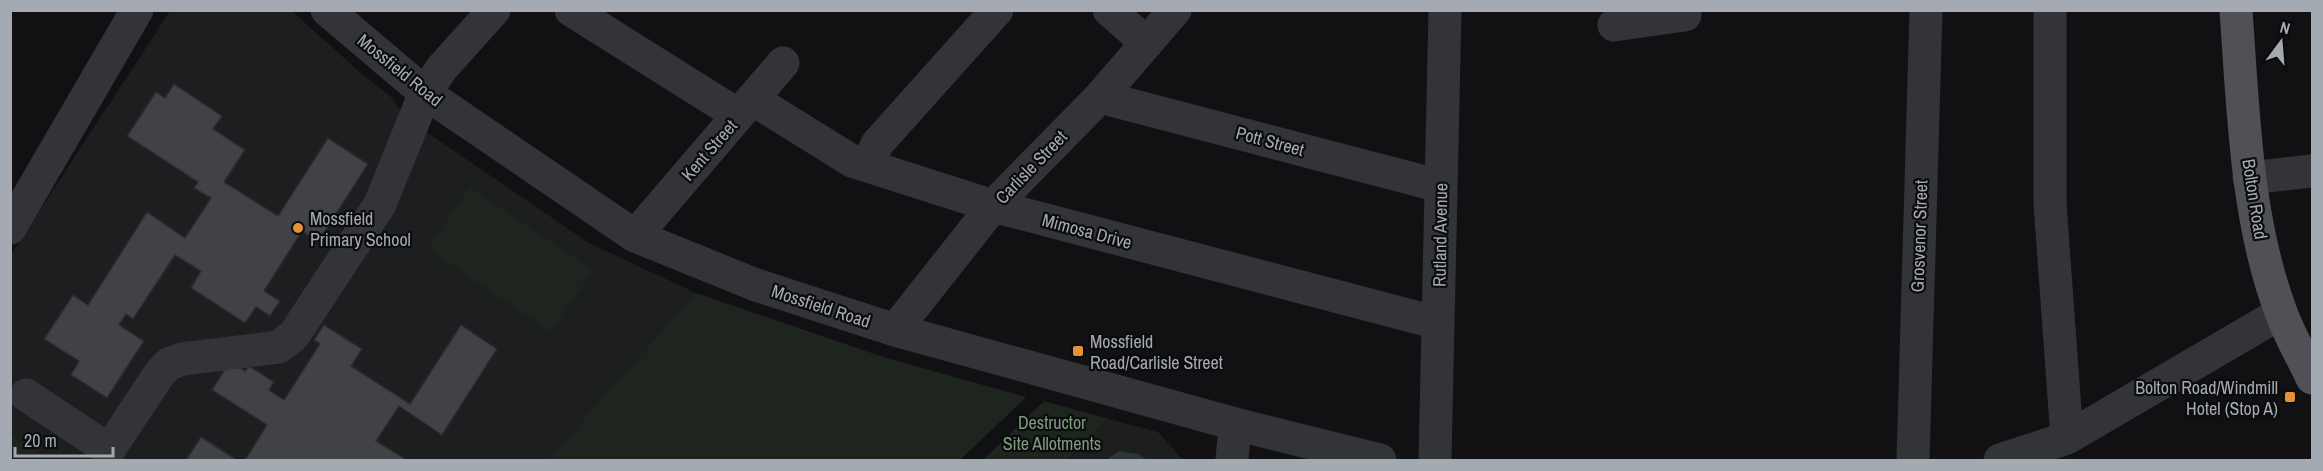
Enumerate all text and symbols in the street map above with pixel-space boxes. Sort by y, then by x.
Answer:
north arrow [2251,12,2311,72]
text: N [2278,16,2293,39]
street label: Mossfield Road [352,28,448,112]
street label: Kent Street [675,114,743,186]
street label: Pott Street [1233,120,1307,162]
street label: Carlisle Street [990,125,1072,209]
street label: Bolton Road [2236,157,2274,241]
street label: Grosvenor Street [1905,179,1933,293]
street label: Rutland Avenue [1427,183,1453,287]
place label: Mossfield Primary School [310,206,411,252]
street label: Mimosa Drive [1039,207,1135,255]
marker: Mossfield Primary School [291,221,305,235]
street label: Mossfield Road [768,278,874,334]
place label: Mossfield Road/Carlisle Street [1090,329,1223,375]
marker: Mossfield Road/Carlisle Street [1071,344,1085,358]
place label: Bolton Road/Windmill Hotel (Stop A) [2135,375,2278,421]
marker: Bolton Road/Windmill Hotel (Stop A) [2283,390,2297,404]
park label: Destructor Site Allotments [1003,410,1101,456]
scale bar [15,420,112,458]
text: 20 m [24,428,57,453]

